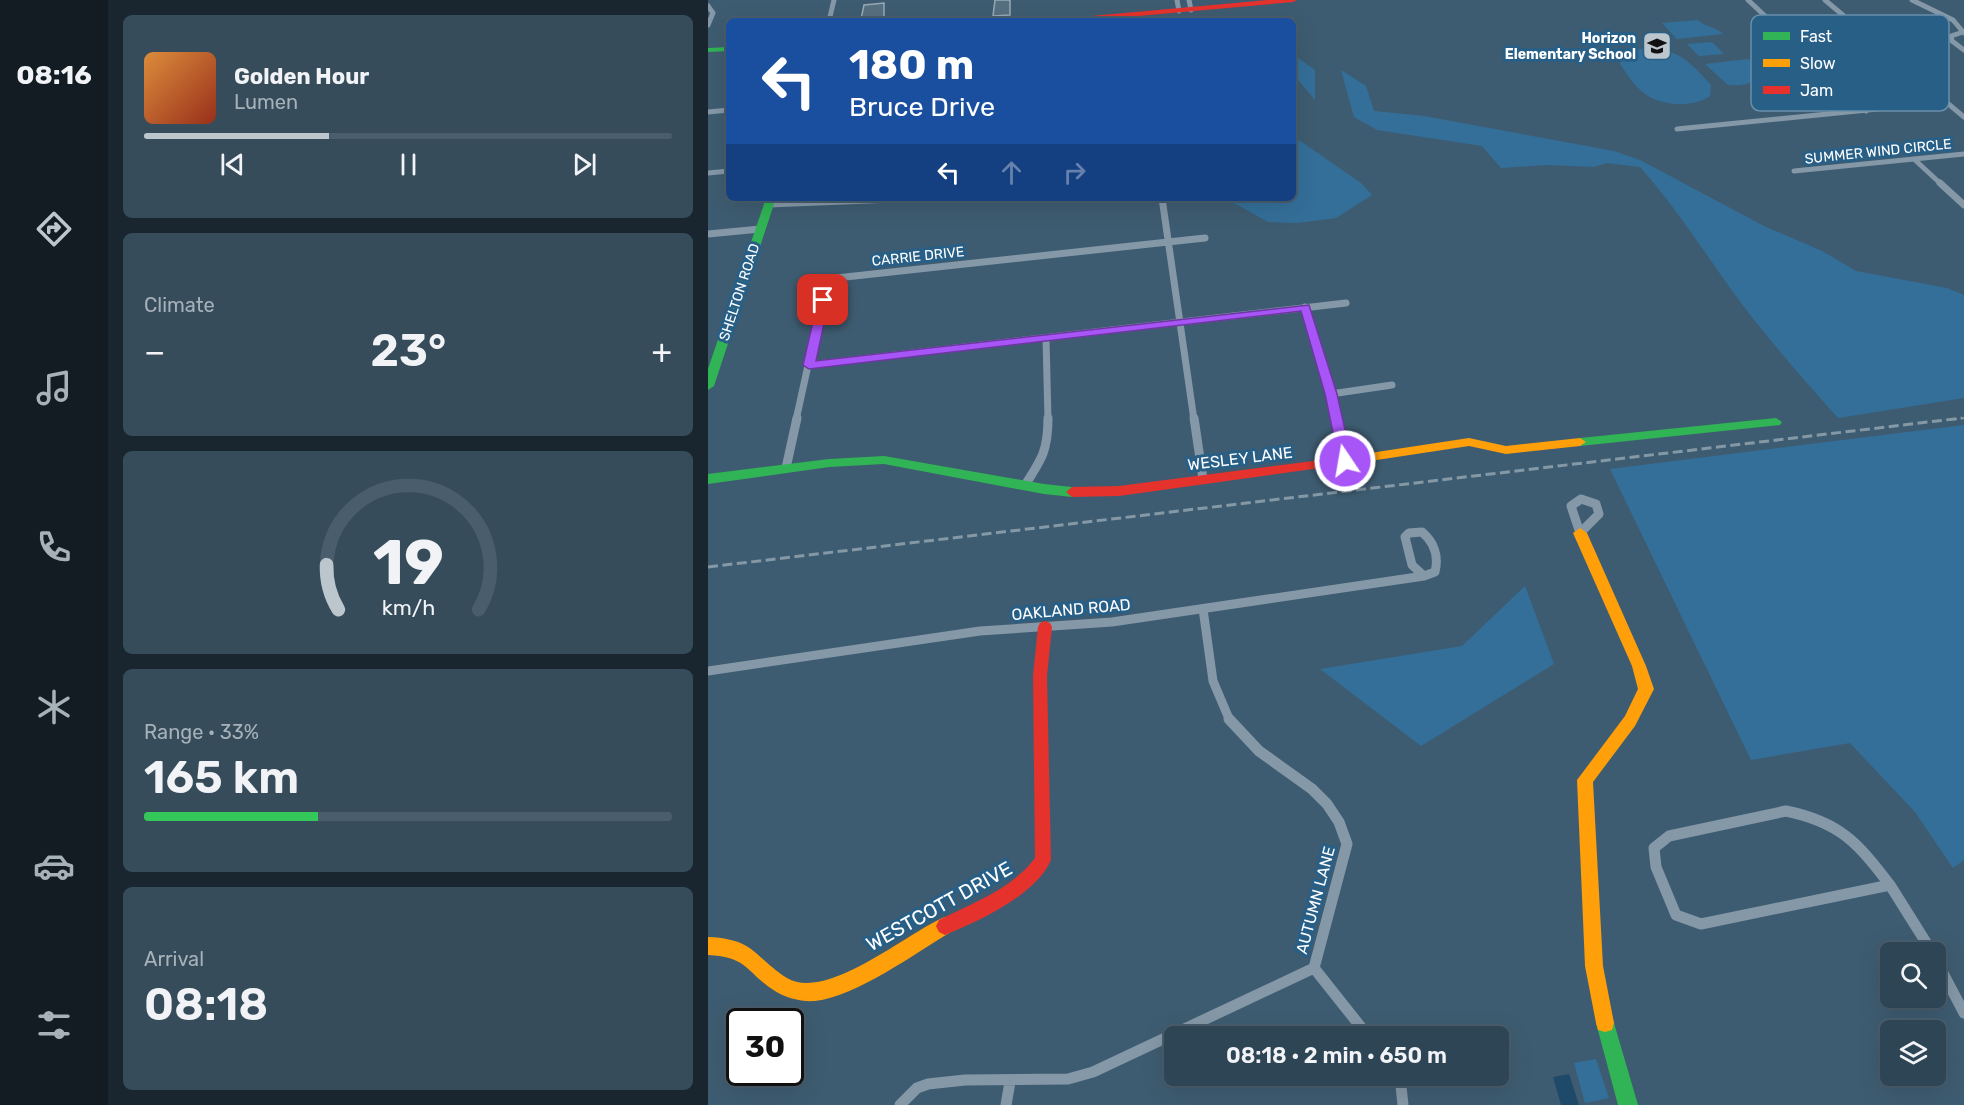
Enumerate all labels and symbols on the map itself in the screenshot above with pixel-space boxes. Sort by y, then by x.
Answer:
legend [1751,15,1949,111]
text: Fast [1800,27,1832,46]
place label: Horizon Elementary School [1505,30,1636,63]
school or university icon: Horizon Elementary School [1641,30,1673,62]
text: Slow [1800,54,1836,73]
text: Jam [1800,81,1833,100]
street label: SUMMER WIND CIRCLE [1804,135,1952,168]
street label: SHELTON ROAD [716,241,763,343]
street label: CARRIE DRIVE [871,243,965,270]
pin [797,274,848,325]
position arrow [1313,429,1377,493]
street label: WESLEY LANE [1187,443,1294,474]
street label: OAKLAND ROAD [1011,595,1131,624]
street label: AUTUMN LANE [1292,844,1339,956]
street label: WESTCOTT DRIVE [862,856,1016,956]
speed limit sign: 30 [726,1008,804,1086]

